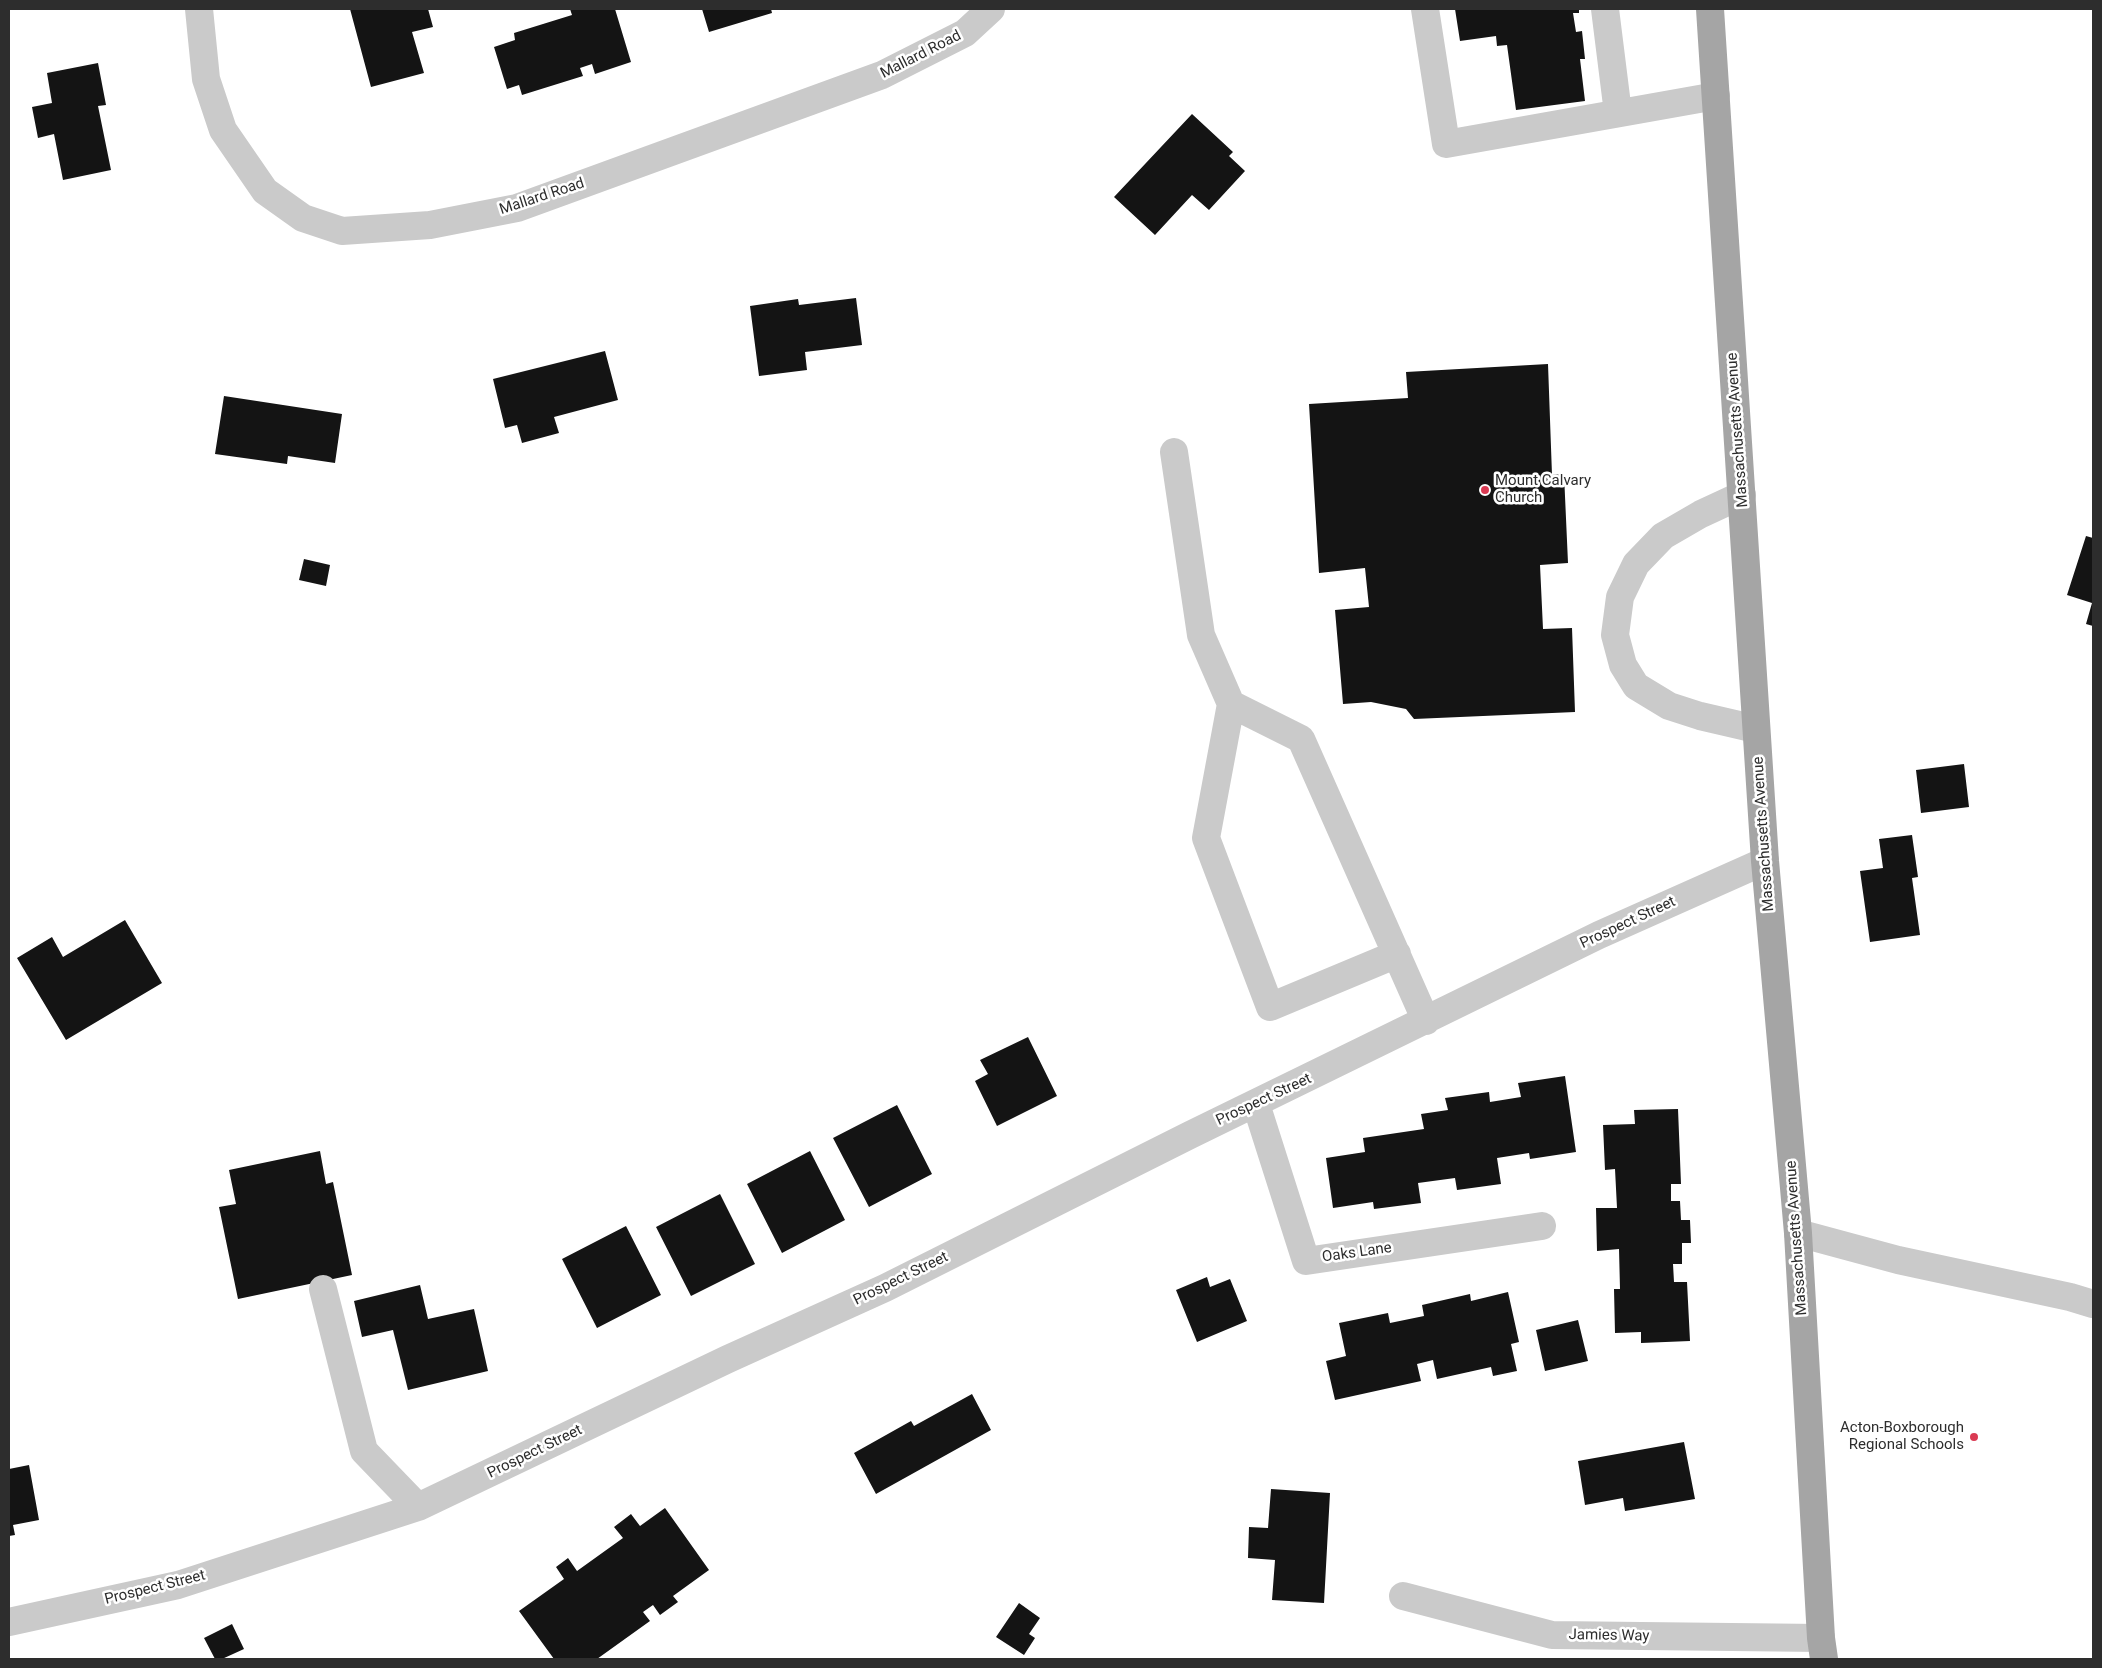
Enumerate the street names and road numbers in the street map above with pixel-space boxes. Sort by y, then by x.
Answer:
street label: Mallard Road [878,27,964,83]
street label: Mallard Road [497,175,587,219]
street label: Massachusetts Avenue [1724,352,1752,508]
street label: Massachusetts Avenue [1750,756,1778,912]
street label: Prospect Street [1577,893,1679,953]
street label: Prospect Street [1213,1070,1315,1130]
street label: Massachusetts Avenue [1783,1160,1811,1316]
street label: Oaks Lane [1321,1239,1393,1267]
street label: Prospect Street [851,1248,951,1310]
street label: Prospect Street [485,1421,585,1483]
street label: Prospect Street [103,1567,207,1609]
street label: Jamies Way [1568,1626,1650,1646]

